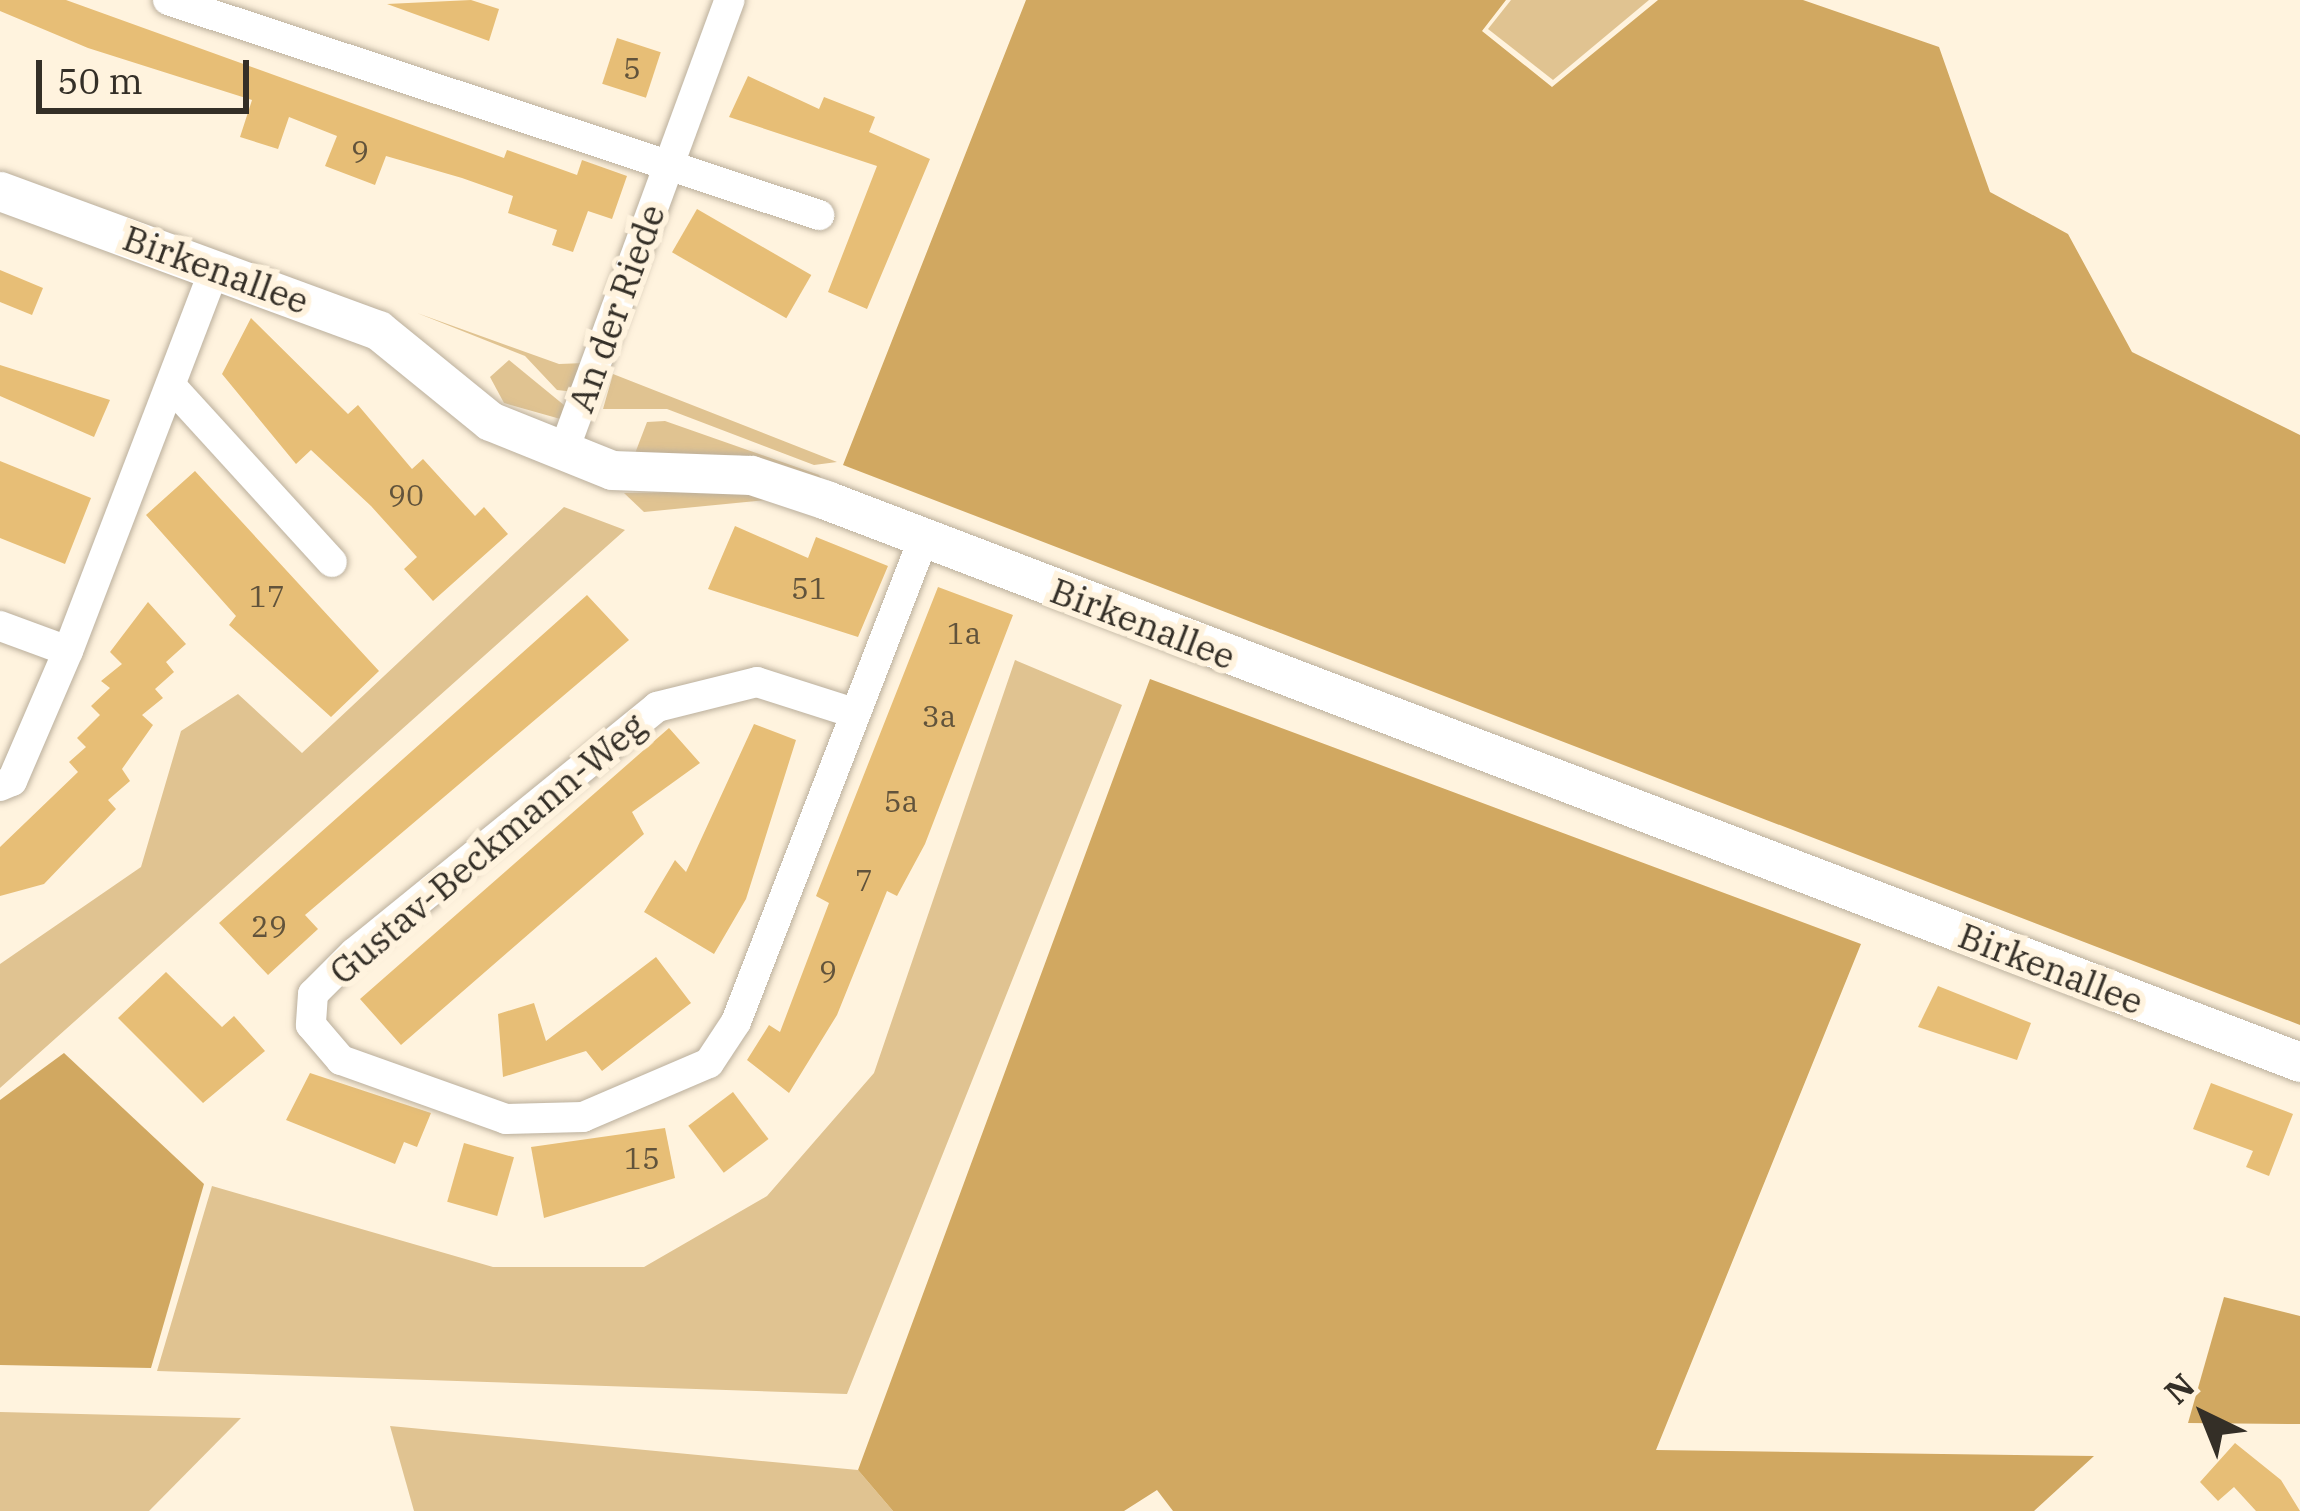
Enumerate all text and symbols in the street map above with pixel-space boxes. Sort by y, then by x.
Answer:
scale bar [42,36,255,110]
house number: 5 [623,50,641,86]
text: 50 m [57,57,143,104]
house number: 9 [351,133,369,169]
street label: An der Riede [558,198,674,418]
street label: Birkenallee [117,216,315,322]
house number: 90 [388,477,424,513]
street label: Birkenallee [1045,568,1241,678]
house number: 51 [791,570,827,606]
house number: 17 [249,578,285,614]
house number: 1a [947,615,981,651]
house number: 3a [922,698,956,734]
street label: Gustav-Beckmann-Weg [320,703,654,993]
house number: 5a [884,783,918,819]
house number: 7 [855,862,873,898]
house number: 29 [251,908,287,944]
street label: Birkenallee [1953,913,2149,1023]
house number: 9 [819,953,837,989]
house number: 15 [624,1140,660,1176]
north arrow [2144,1355,2264,1475]
text: N [2155,1364,2203,1413]

